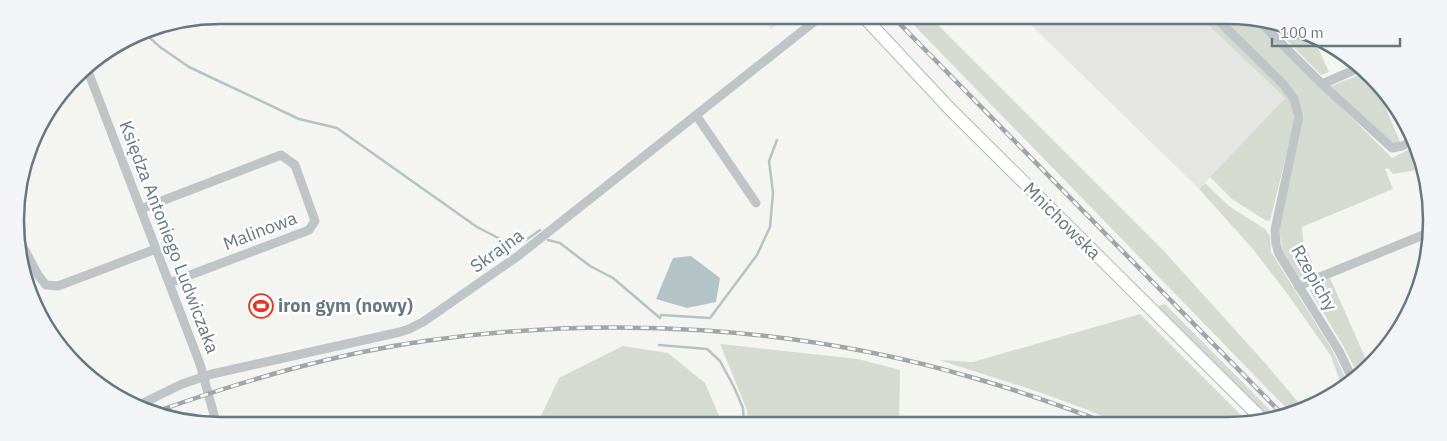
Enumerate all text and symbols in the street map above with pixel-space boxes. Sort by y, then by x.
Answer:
scale bar [1272,15,1400,47]
text: 100 m [1280,23,1324,42]
street label: Księdza Antoniego Ludwiczaka [114,117,225,357]
street label: Mnichowska [1019,177,1106,264]
street label: Malinowa [220,206,300,255]
street label: Skrajna [465,223,528,278]
street label: Rzepichy [1286,241,1343,315]
sports icon: iron gym (nowy) [248,293,274,319]
place label: iron gym (nowy) [278,294,413,317]

